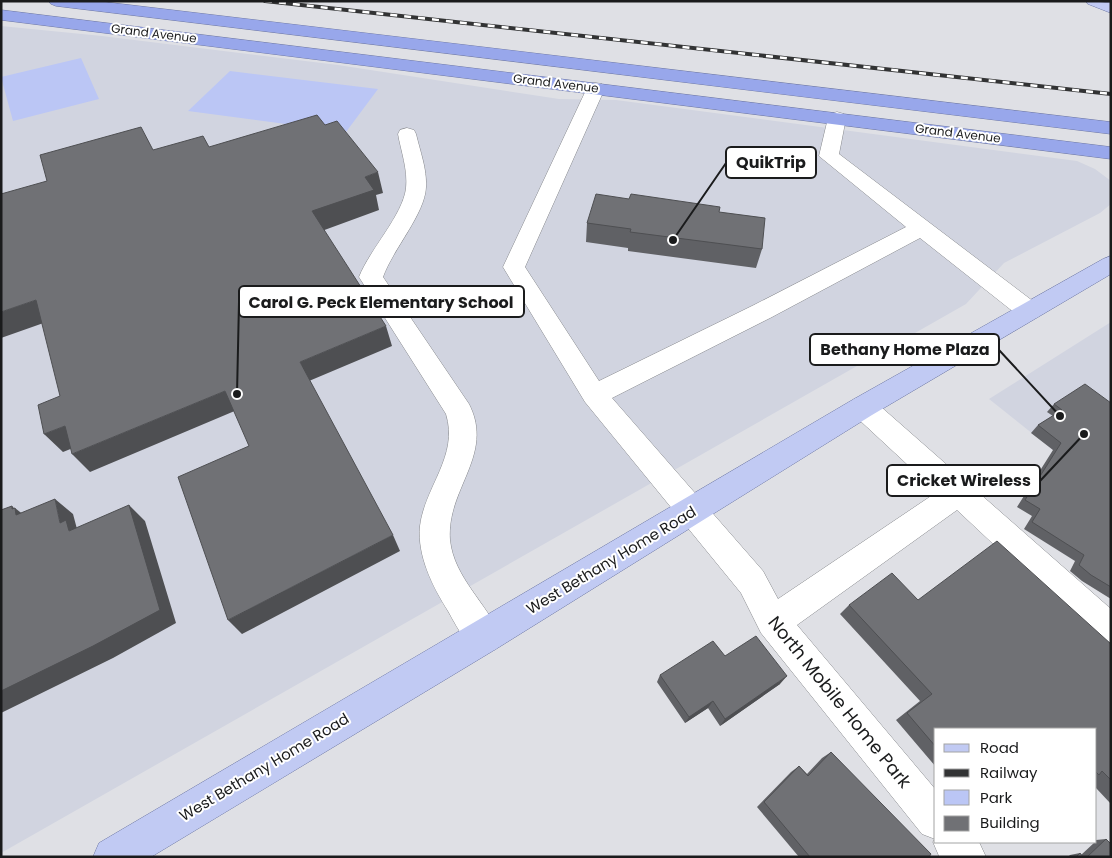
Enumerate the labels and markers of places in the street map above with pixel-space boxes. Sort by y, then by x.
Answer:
callout: QuikTrip [726,147,816,178]
callout: Carol G. Peck Elementary School [239,286,524,317]
callout: Bethany Home Plaza [810,334,999,365]
callout: Cricket Wireless [887,465,1040,496]

